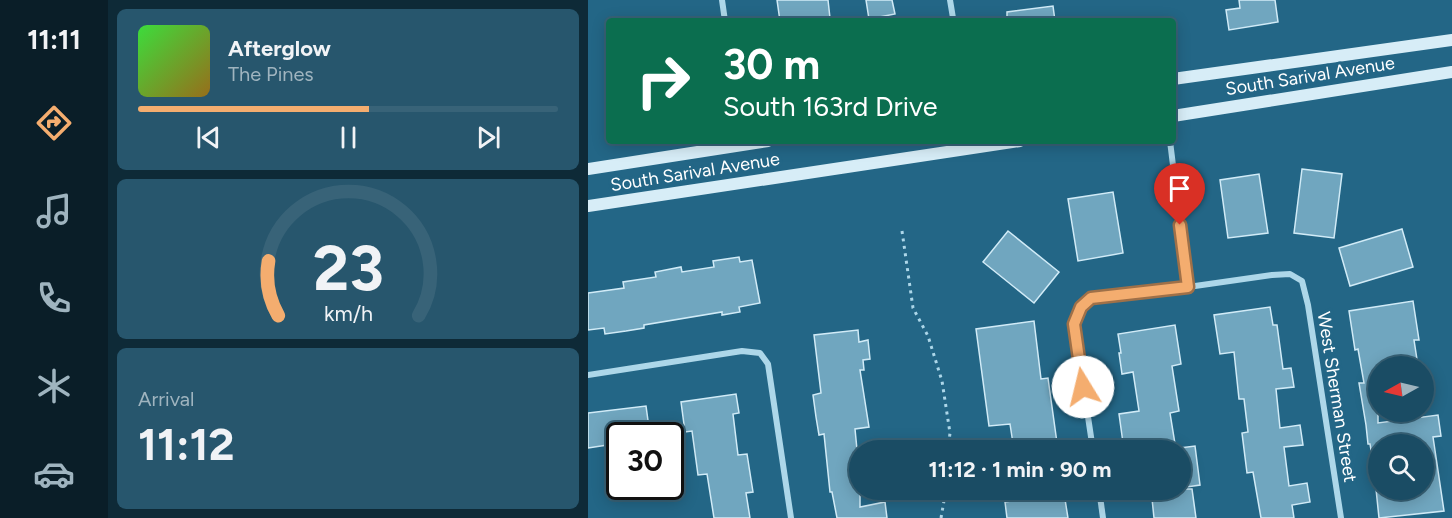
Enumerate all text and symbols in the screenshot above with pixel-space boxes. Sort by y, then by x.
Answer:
text: 11:11 [27,23,81,56]
text: Afterglow [228,35,331,62]
text: 30 m [723,39,820,90]
icon: right [624,42,702,120]
street label: South Sarival Avenue [1224,52,1396,100]
text: The Pines [228,62,314,86]
text: South 163rd Drive [723,90,937,123]
icon: directions [33,102,75,144]
icon: previous [192,121,225,154]
icon: pause [332,121,365,154]
icon: next [472,121,505,154]
street label: South Sarival Avenue [609,148,781,196]
pin [1154,163,1205,225]
icon: arrive [1163,172,1196,205]
icon: music [33,190,75,232]
text: 23 [313,231,383,306]
icon: phone [33,277,75,319]
text: km/h [324,301,372,326]
street label: West Sherman Street [1313,310,1361,484]
position arrow [1051,355,1115,419]
north arrow [1368,356,1434,422]
map controls [1368,356,1434,500]
icon: climate [33,365,75,407]
text: Arrival [138,387,194,411]
text: 11:12 [138,417,235,471]
speed limit sign: 30 [606,422,684,500]
button: search [1368,434,1434,500]
icon: car [33,453,75,495]
text: 11:12 · 1 min · 90 m [929,456,1112,483]

